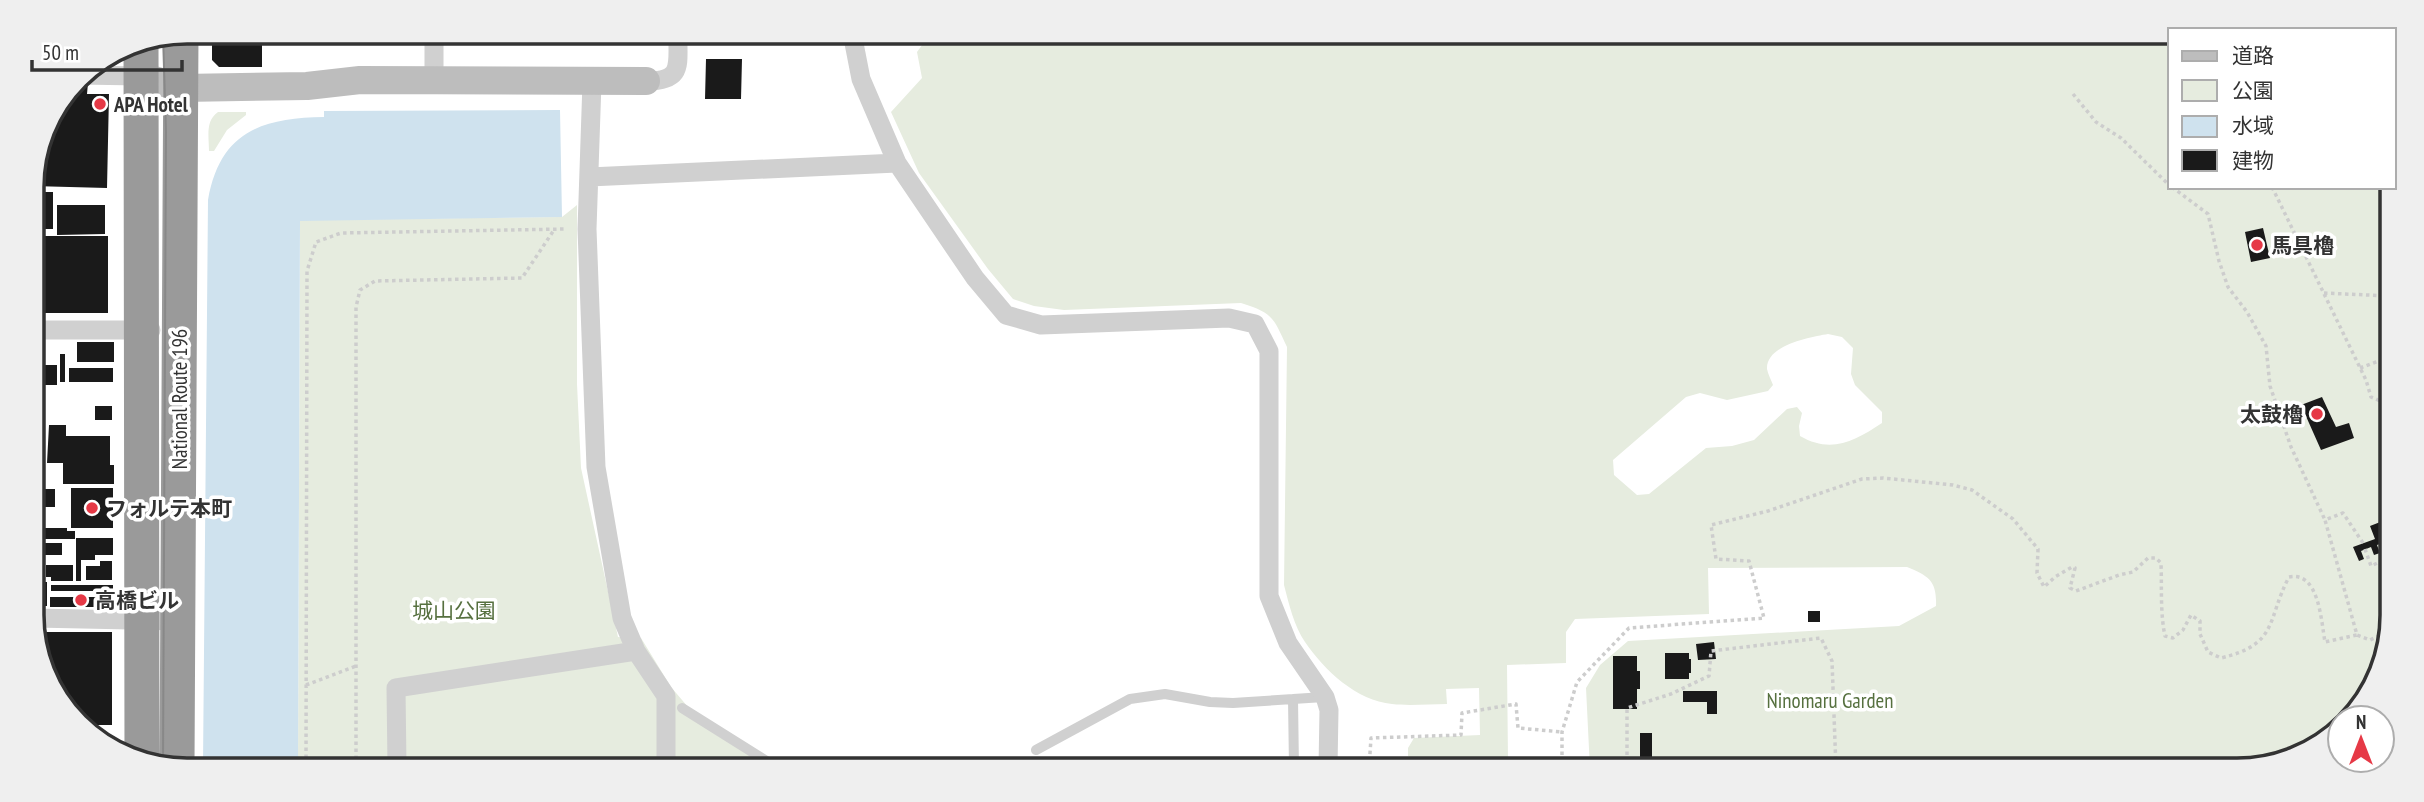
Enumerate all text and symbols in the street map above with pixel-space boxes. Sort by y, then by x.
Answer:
scale bar [32,28,182,72]
legend [2168,28,2396,189]
text: 50 m [42,39,79,66]
text: 道路 [2232,42,2274,69]
text: 公園 [2232,77,2274,104]
place label: APA Hotel [113,91,189,118]
marker: APA Hotel [92,96,108,112]
text: 水域 [2232,112,2274,139]
text: 建物 [2232,147,2274,174]
place label: 馬具櫓 [2271,232,2334,259]
marker: 馬具櫓 [2249,237,2265,253]
street label: National Route 196 [166,329,193,469]
place label: 太鼓櫓 [2240,401,2303,428]
marker: 太鼓櫓 [2309,406,2325,422]
place label: フォルテ本町 [106,495,232,522]
marker: フォルテ本町 [84,500,100,516]
place label: 高橋ビル [95,587,179,614]
marker: 高橋ビル [73,592,89,608]
park label: 城山公園 [412,597,496,624]
park label: Ninomaru Garden [1766,687,1894,714]
north arrow [2326,704,2396,774]
text: N [2356,710,2366,734]

